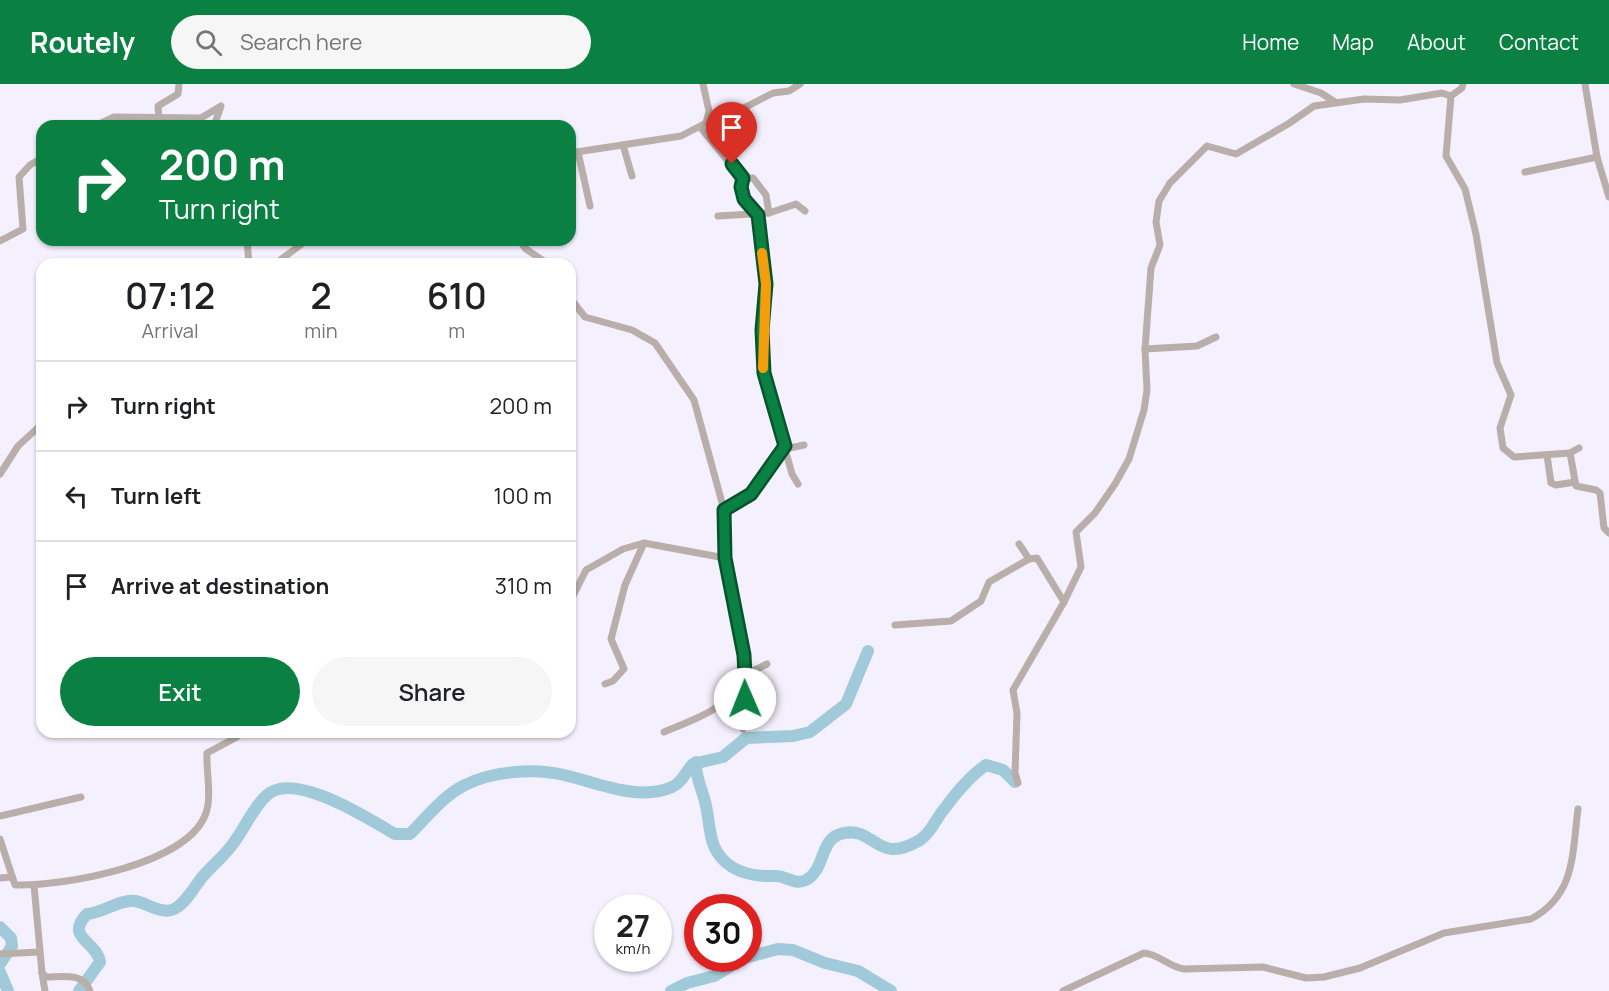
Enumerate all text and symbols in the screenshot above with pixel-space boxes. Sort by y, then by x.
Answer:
search box [171,15,591,69]
text: Routely [30,23,135,61]
icon: search [192,26,225,59]
text: Search here [240,27,362,57]
text: Home [1242,28,1299,56]
text: Map [1332,28,1374,56]
text: About [1407,28,1466,56]
text: Contact [1499,28,1579,56]
pin [706,102,757,164]
icon: arrive [715,111,748,144]
text: 200 m [159,135,285,193]
icon: right [60,144,138,222]
text: Turn right [159,190,280,227]
text: 07:12 [125,271,215,320]
text: 2 [310,271,332,320]
text: 610 [427,271,487,320]
text: Arrival [142,317,199,344]
text: min [304,317,338,344]
text: m [448,317,465,344]
icon: right [60,390,93,423]
text: Turn right [111,391,216,421]
text: 200 m [490,391,552,421]
icon: left [60,480,93,513]
text: Turn left [111,481,201,511]
text: 100 m [494,481,552,511]
icon: arrive [60,570,93,603]
text: Arrive at destination [111,571,329,601]
text: 310 m [495,571,552,601]
button: Exit [60,657,300,726]
button: Share [312,657,552,726]
position arrow [713,667,777,731]
speed limit sign: 30 [684,894,762,972]
text: 27 [616,905,650,946]
text: km/h [616,938,650,959]

